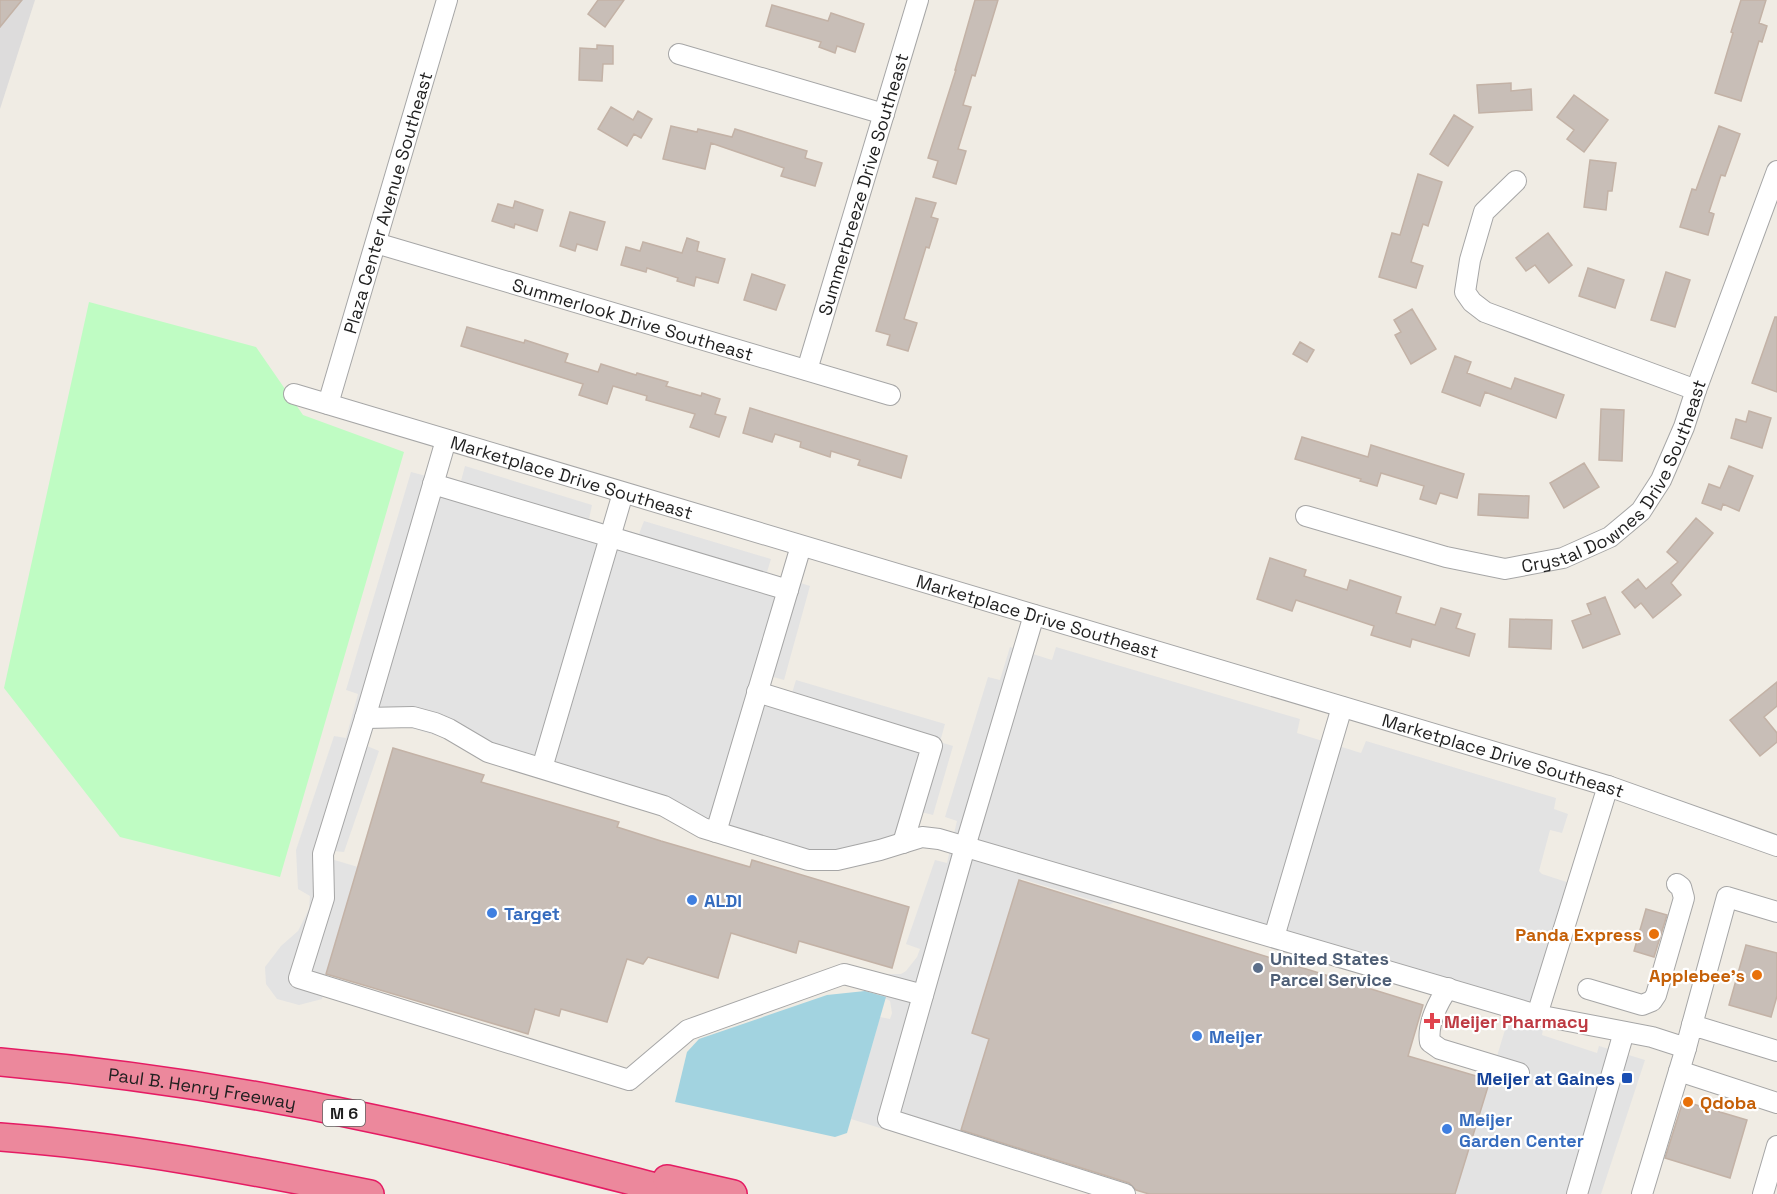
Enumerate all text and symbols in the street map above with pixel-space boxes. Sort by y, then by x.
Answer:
street label: Summerbreeze Drive Southeast [813,50,913,318]
street label: Plaza Center Avenue Southeast [338,69,437,336]
street label: Summerlook Drive Southeast [510,272,756,366]
street label: Crystal Downes Drive Southeast [1519,376,1710,577]
street label: Marketplace Drive Southeast [448,430,696,524]
street label: Marketplace Drive Southeast [914,569,1161,663]
street label: Marketplace Drive Southeast [1380,708,1627,802]
place label: ALDI [704,889,742,912]
marker: ALDI [685,893,699,907]
place label: Target [504,902,560,925]
marker: Target [485,906,499,920]
place label: Panda Express [1515,923,1642,946]
marker: Panda Express [1647,927,1661,941]
place label: United States Parcel Service [1270,947,1392,991]
marker: United States Parcel Service [1251,961,1265,975]
place label: Applebee's [1649,964,1745,987]
marker: Applebee's [1750,968,1764,982]
place label: Meijer Pharmacy [1444,1010,1589,1033]
marker: Meijer Pharmacy [1425,1014,1439,1028]
place label: Meijer [1209,1025,1262,1048]
marker: Meijer [1190,1029,1204,1043]
street label: Paul B. Henry Freeway [107,1062,298,1114]
place label: Meijer at Gaines [1476,1067,1615,1090]
marker: Meijer at Gaines [1620,1071,1634,1085]
place label: Qdoba [1700,1091,1757,1114]
marker: Qdoba [1681,1095,1695,1109]
road number: M 6 [323,1100,365,1126]
place label: Meijer Garden Center [1459,1108,1584,1152]
marker: Meijer Garden Center [1440,1122,1454,1136]

